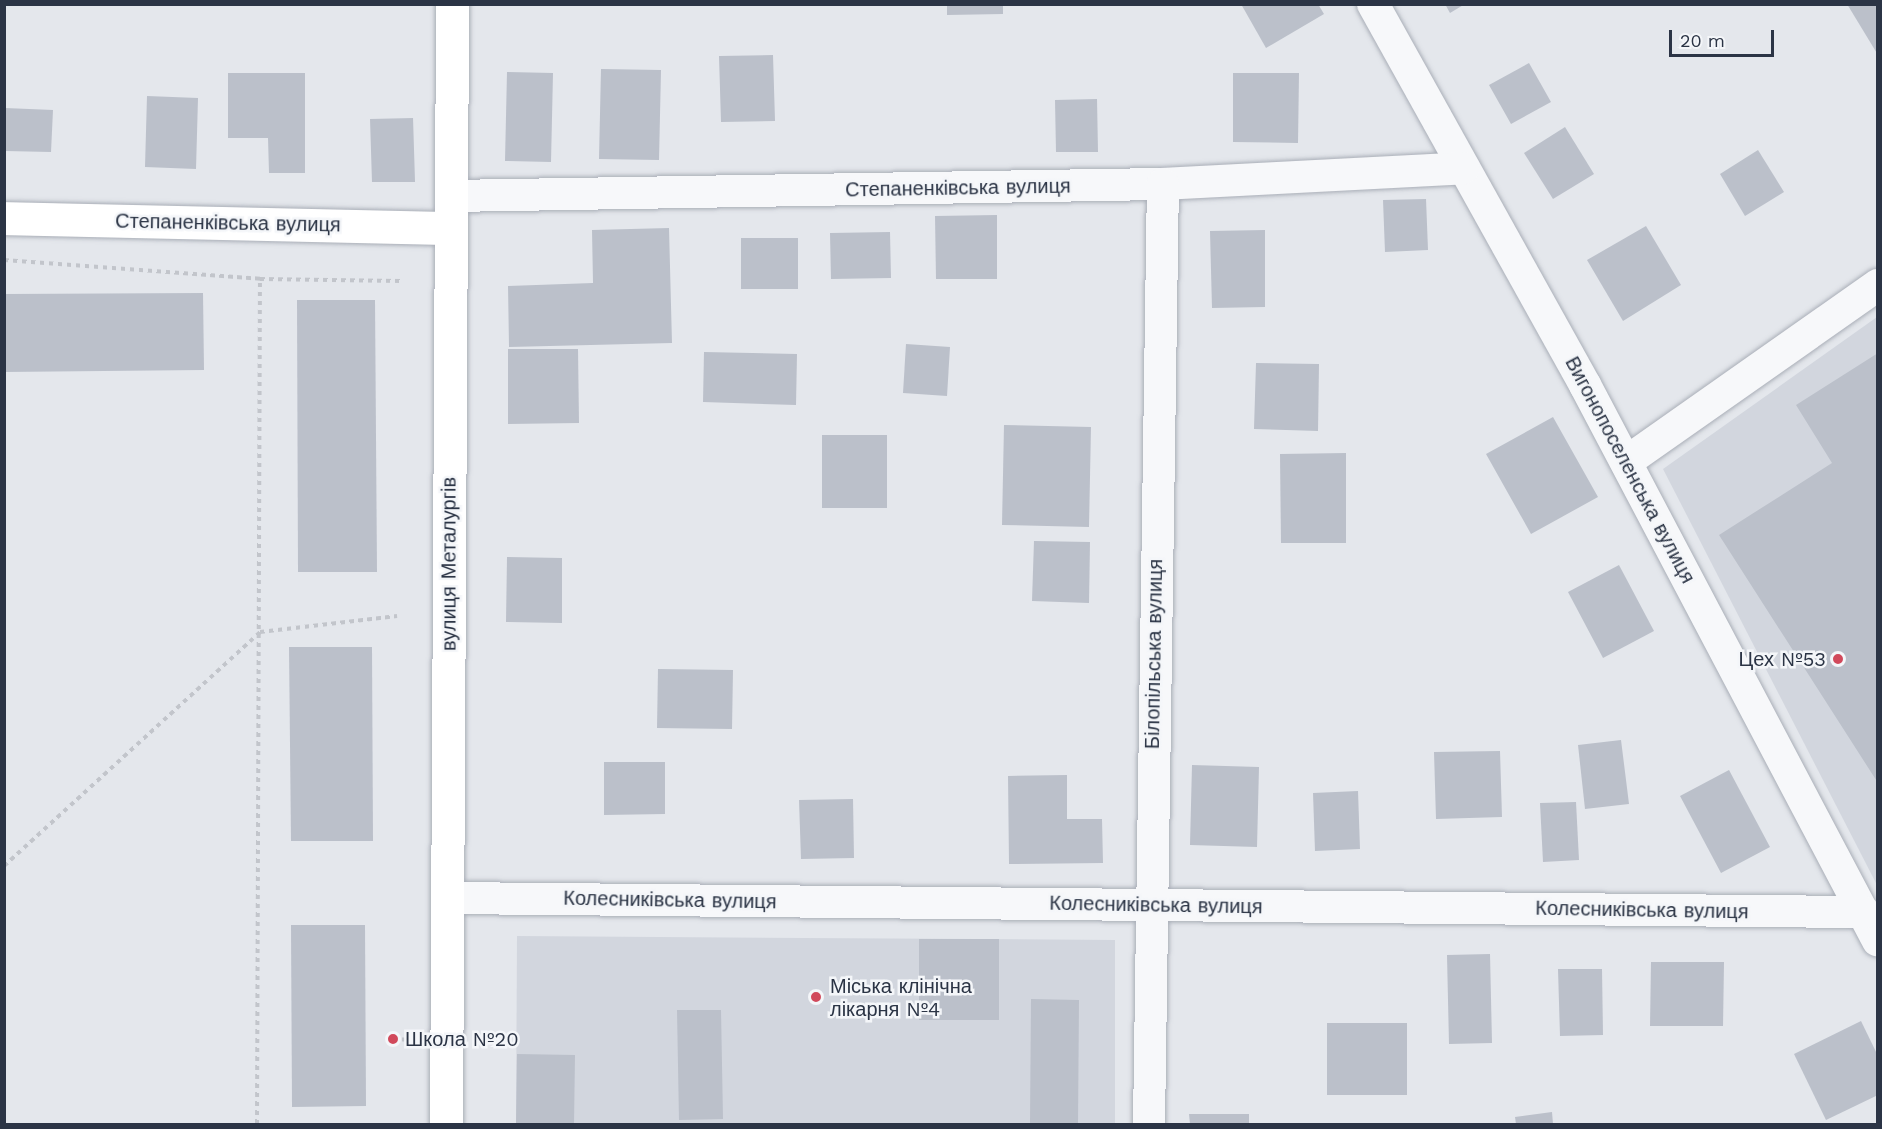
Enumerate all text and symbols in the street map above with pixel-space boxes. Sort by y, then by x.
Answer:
scale bar [1672,18,1777,56]
text: 20 m [1680,30,1725,51]
street label: Степаненківська вулиця [845,174,1071,202]
street label: Степаненківська вулиця [115,209,341,237]
street label: Вигонопоселенська вулиця [1560,353,1700,587]
street label: вулиця Металургів [437,477,461,651]
street label: Білопільська вулиця [1140,559,1168,749]
place label: Цех №53 [1739,647,1826,671]
marker: Цех №53 [1831,652,1845,666]
street label: Колесниківська вулиця [563,886,777,914]
street label: Колесниківська вулиця [1049,891,1263,919]
street label: Колесниківська вулиця [1535,896,1749,924]
place label: Міська клінічна лікарня №4 [830,974,972,1021]
marker: Міська клінічна лікарня №4 [807,988,825,1006]
place label: Школа №20 [405,1027,519,1051]
marker: Школа №20 [386,1032,400,1046]

